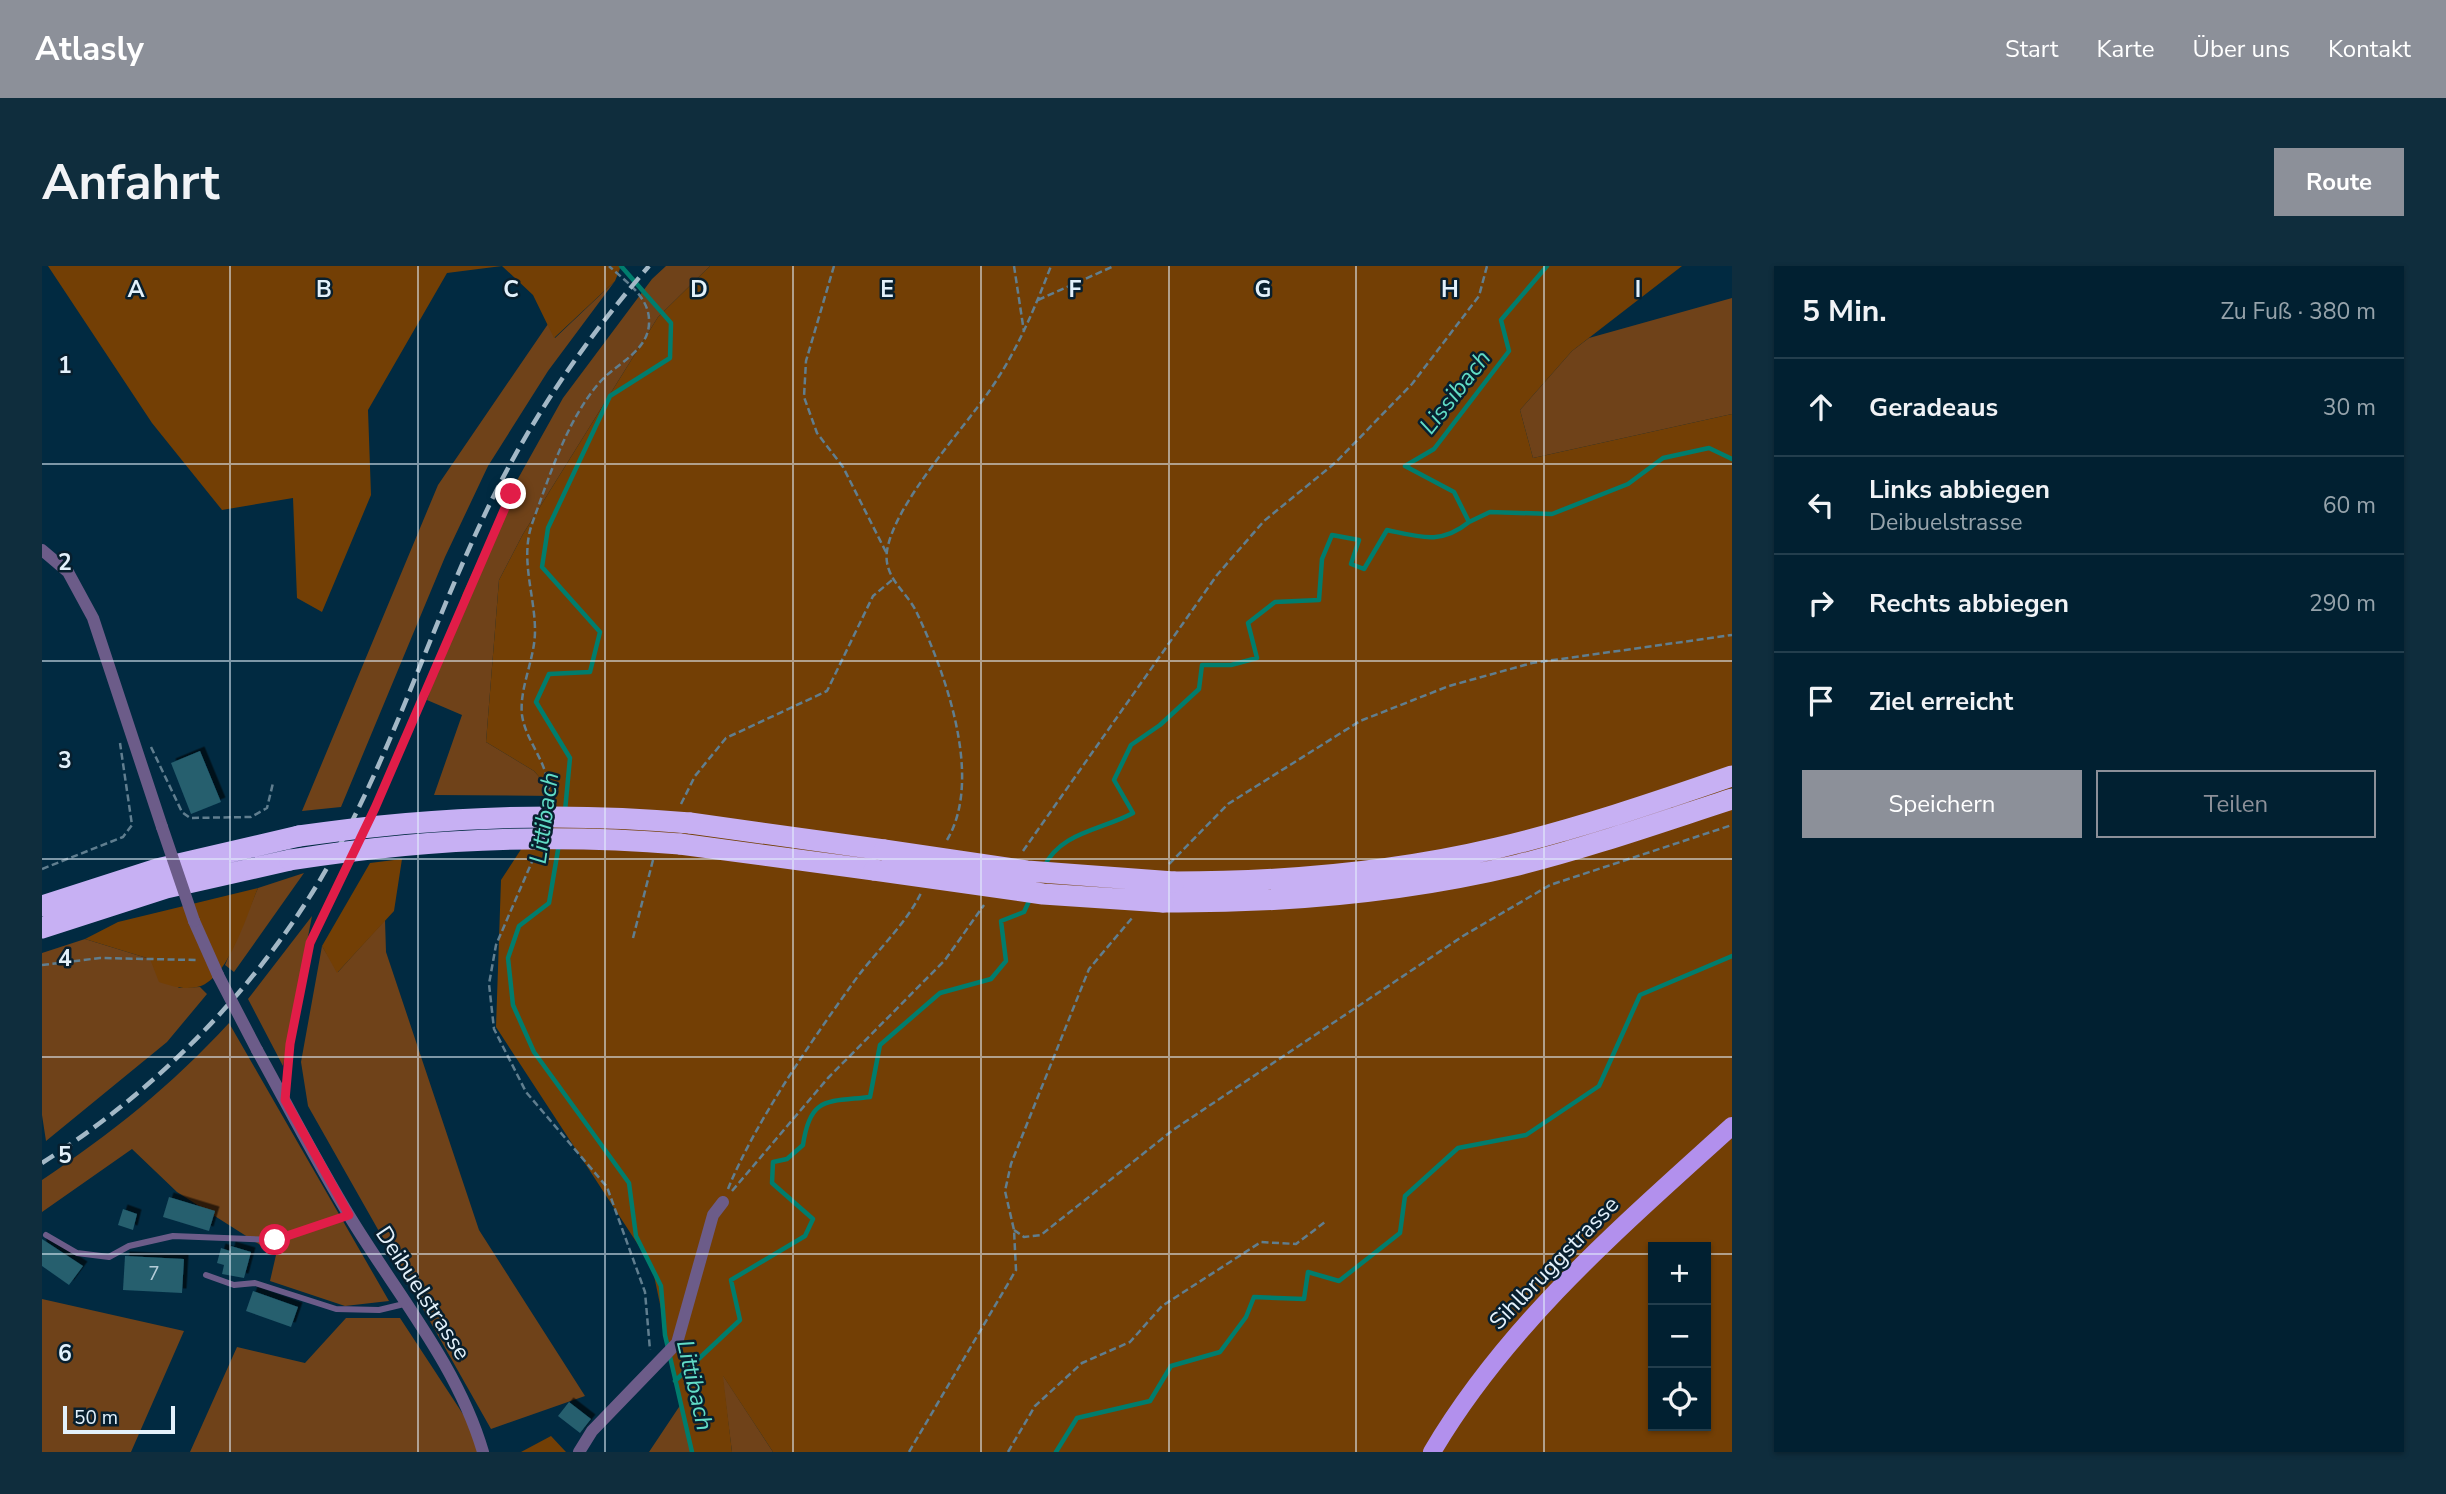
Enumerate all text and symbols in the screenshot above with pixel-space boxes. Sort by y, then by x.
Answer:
text: Atlasly [35,27,144,72]
text: Start [2005,33,2058,65]
text: Karte [2096,33,2154,65]
text: Über uns [2192,33,2290,65]
text: Kontakt [2328,33,2411,65]
button: Route [2274,148,2404,216]
text: Anfahrt [42,149,220,216]
text: A [127,274,145,305]
text: B [316,274,332,305]
text: C [503,274,519,305]
text: D [690,274,708,305]
text: E [880,274,894,305]
text: F [1069,274,1082,305]
text: G [1255,274,1271,305]
text: H [1441,274,1459,305]
text: I [1635,274,1641,305]
text: 5 Min. [1802,291,1887,332]
text: Zu Fuß · 380 m [2220,296,2376,327]
water label: Lissibach [1412,343,1498,441]
text: 1 [58,350,72,381]
icon: ahead [1802,388,1840,426]
text: Geradeaus [1869,390,1998,425]
text: 30 m [2323,392,2376,423]
text: Links abbiegen [1869,472,2050,507]
route end [495,478,526,509]
icon: left [1802,486,1840,524]
text: 60 m [2323,490,2376,521]
text: Deibuelstrasse [1869,507,2023,538]
text: 2 [58,547,72,578]
icon: right [1802,584,1840,622]
text: Rechts abbiegen [1869,586,2069,621]
text: 290 m [2309,588,2376,619]
icon: arrive [1802,682,1840,720]
text: Ziel erreicht [1869,684,2013,719]
text: 3 [58,745,72,776]
water label: Littibach [522,770,566,866]
button: Speichern [1802,770,2082,838]
button: Teilen [2096,770,2376,838]
text: 4 [58,943,72,974]
text: 5 [58,1140,72,1171]
street label: Sihlbruggstrasse [1482,1189,1626,1337]
street label: Deibuelstrasse [368,1220,478,1366]
route start [259,1224,290,1255]
map controls [1648,1242,1711,1431]
button: + [1648,1242,1711,1305]
house number: 7 [148,1261,160,1287]
button: − [1648,1305,1711,1368]
water label: Littibach [669,1337,721,1433]
text: 6 [58,1338,72,1369]
button: locate [1648,1368,1711,1431]
scale bar [63,1403,175,1435]
text: 50 m [74,1405,118,1431]

